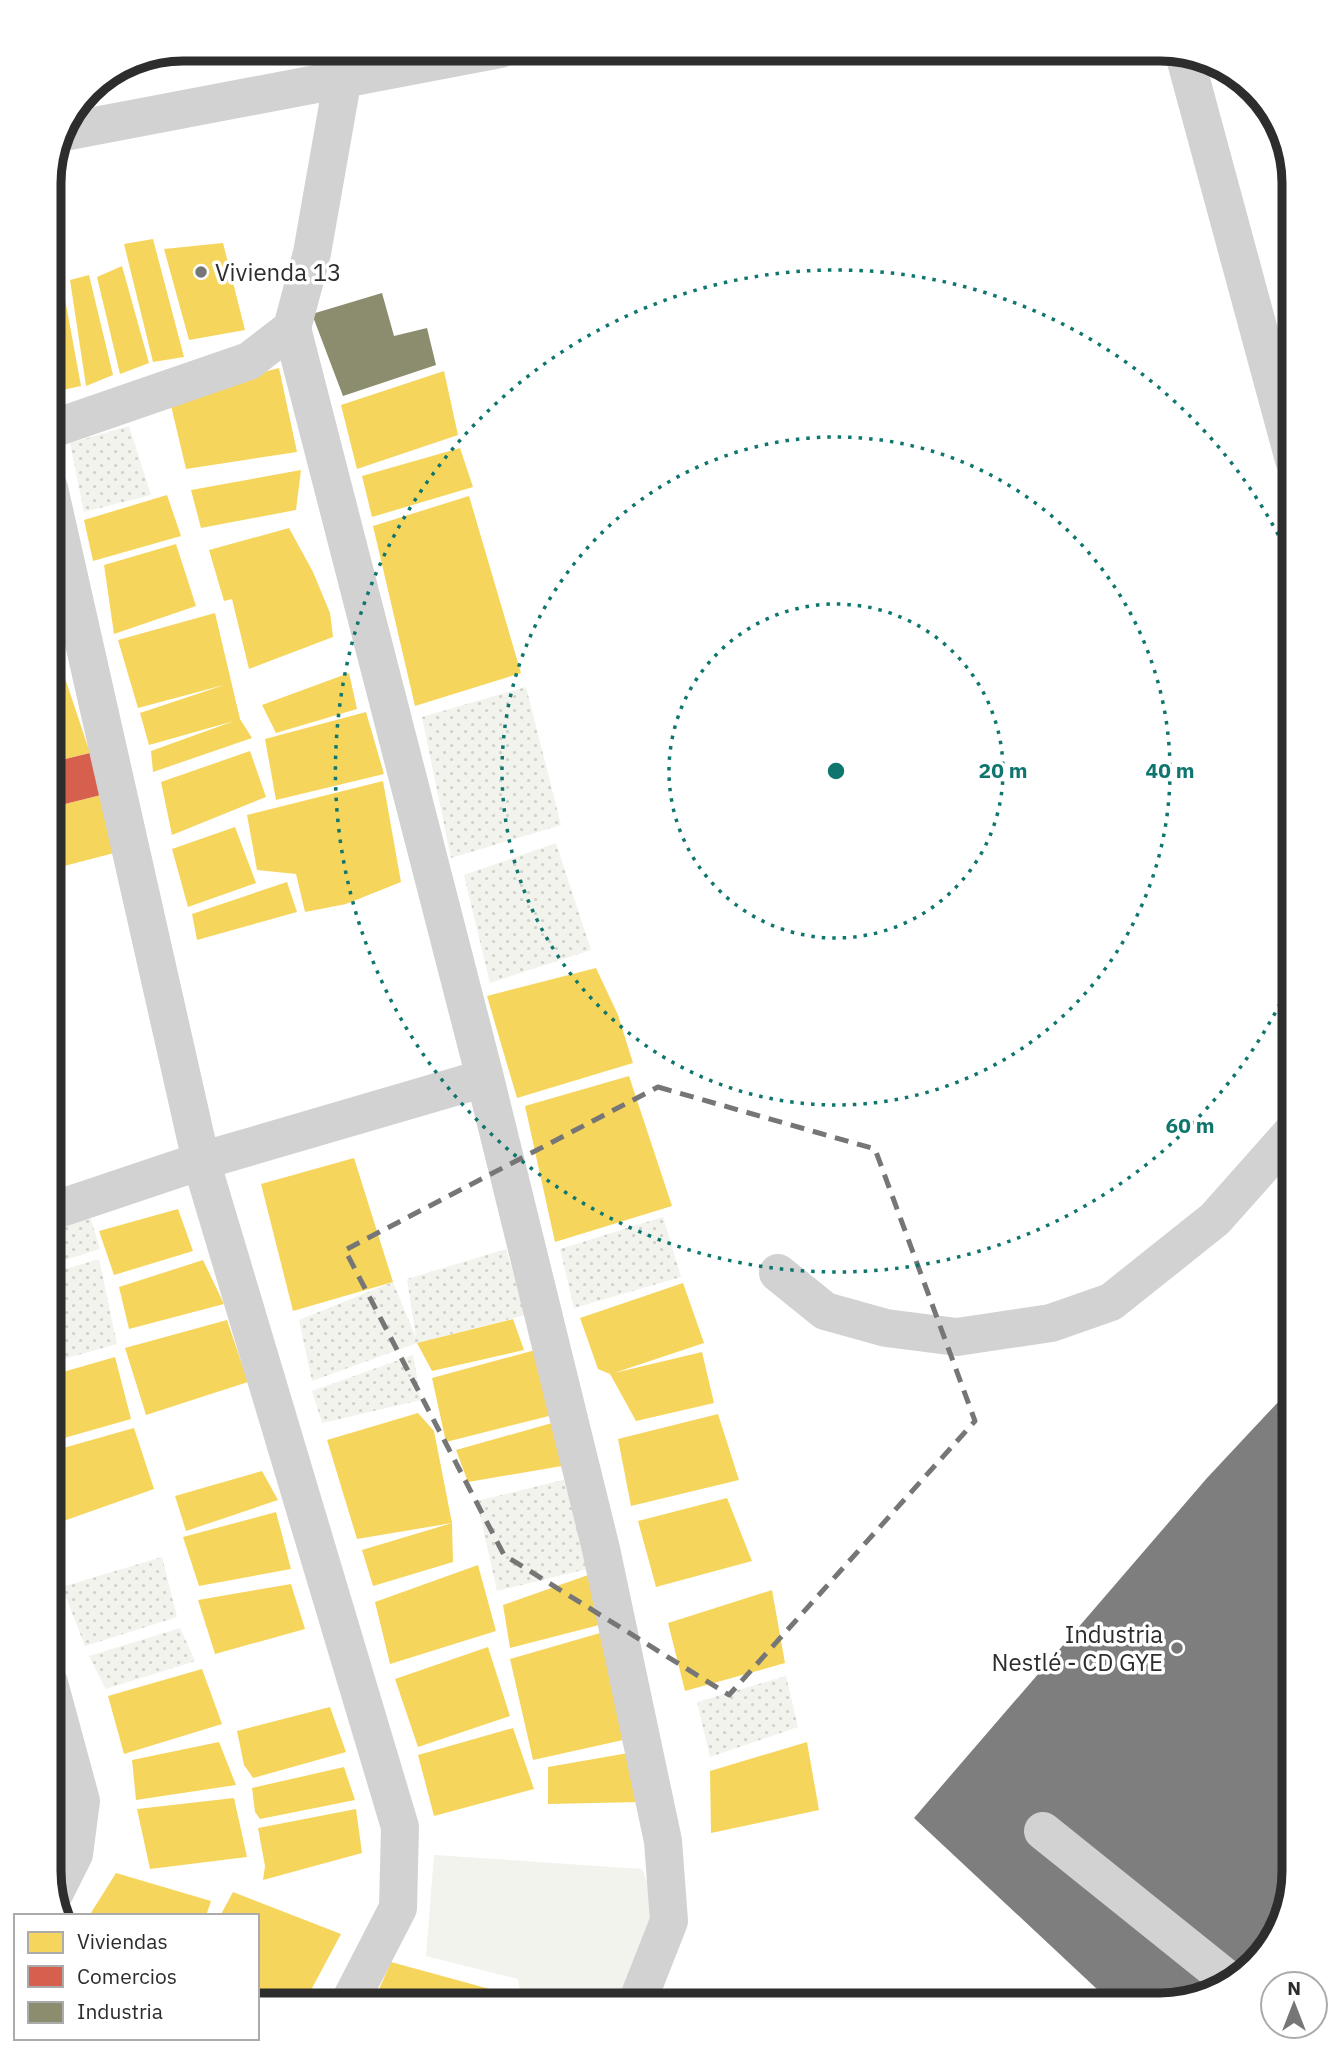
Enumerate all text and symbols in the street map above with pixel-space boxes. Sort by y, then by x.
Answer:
place label: Vivienda 13 [215,256,341,288]
marker: Vivienda 13 [193,264,209,280]
text: 20 m [979,756,1027,784]
text: 40 m [1146,756,1194,784]
centre of rings [824,759,848,783]
text: 60 m [1166,1111,1214,1139]
place label: Industria Nestlé - CD GYE [992,1618,1163,1678]
marker: Industria Nestlé - CD GYE [1169,1640,1185,1656]
legend [14,1914,259,2040]
text: Viviendas [77,1927,168,1955]
text: Comercios [77,1962,177,1990]
north arrow [1259,1970,1329,2040]
text: N [1287,1976,1301,2000]
text: Industria [77,1997,163,2025]

